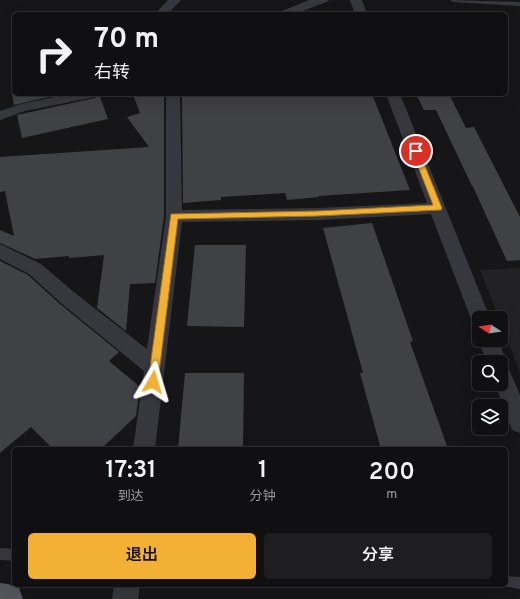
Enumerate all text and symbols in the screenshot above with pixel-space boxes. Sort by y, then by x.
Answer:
text: 70 m [94,22,159,58]
icon: right [28,28,80,80]
text: 右转 [94,62,130,85]
pin [399,134,433,168]
icon: arrive [405,140,427,162]
north arrow [472,311,508,347]
map controls [472,311,508,435]
button: search [472,355,508,391]
position arrow [132,361,174,403]
button: layers [472,399,508,435]
text: 17:31 [105,456,156,486]
text: 1 [258,456,267,486]
text: 200 [369,458,415,488]
text: m [386,487,397,503]
text: 到达 [118,489,144,505]
text: 分钟 [250,489,276,505]
button: 退出 [28,533,256,579]
button: 分享 [264,533,492,579]

